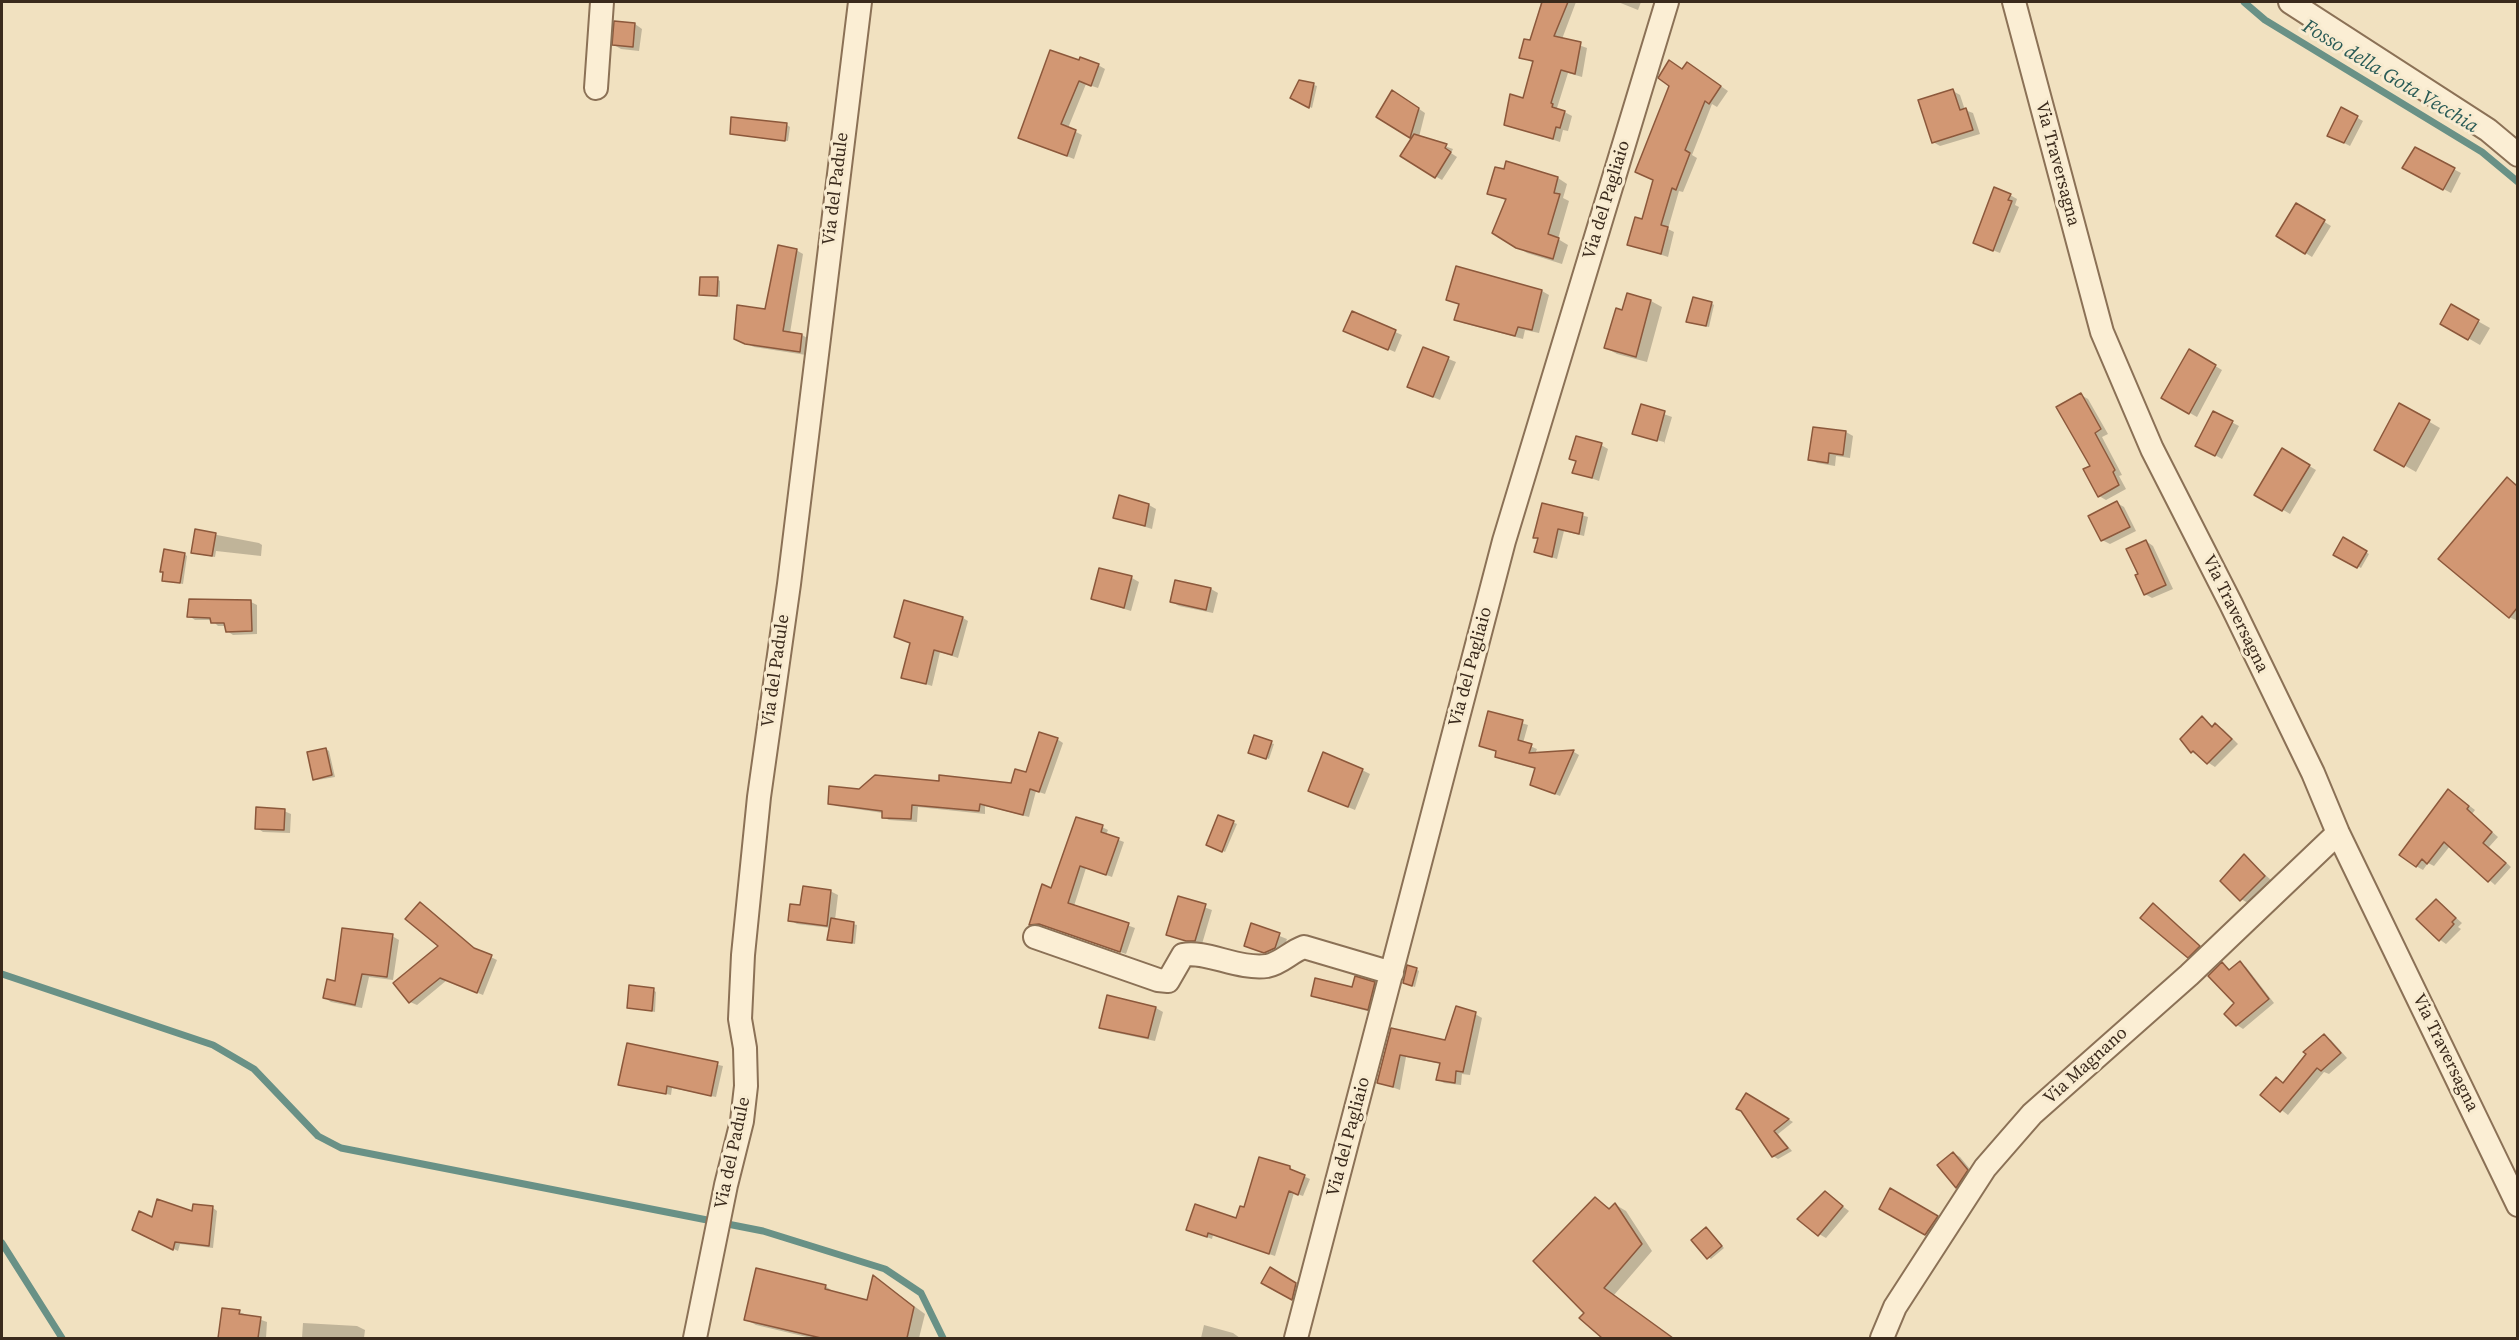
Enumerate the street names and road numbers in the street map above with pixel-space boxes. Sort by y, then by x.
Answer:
street label: Via Traversagna [2030,99,2084,229]
street label: Via del Padule [818,131,854,247]
street label: Via del Pagliaio [1579,138,1635,262]
street label: Via Traversagna [2197,552,2273,676]
street label: Via del Pagliaio [1445,605,1497,729]
street label: Via del Padule [757,613,795,729]
street label: Via Traversagna [2407,991,2483,1115]
street label: Via Magnano [2040,1023,2132,1109]
street label: Via del Pagliaio [1323,1075,1375,1199]
street label: Via del Padule [711,1095,755,1211]

